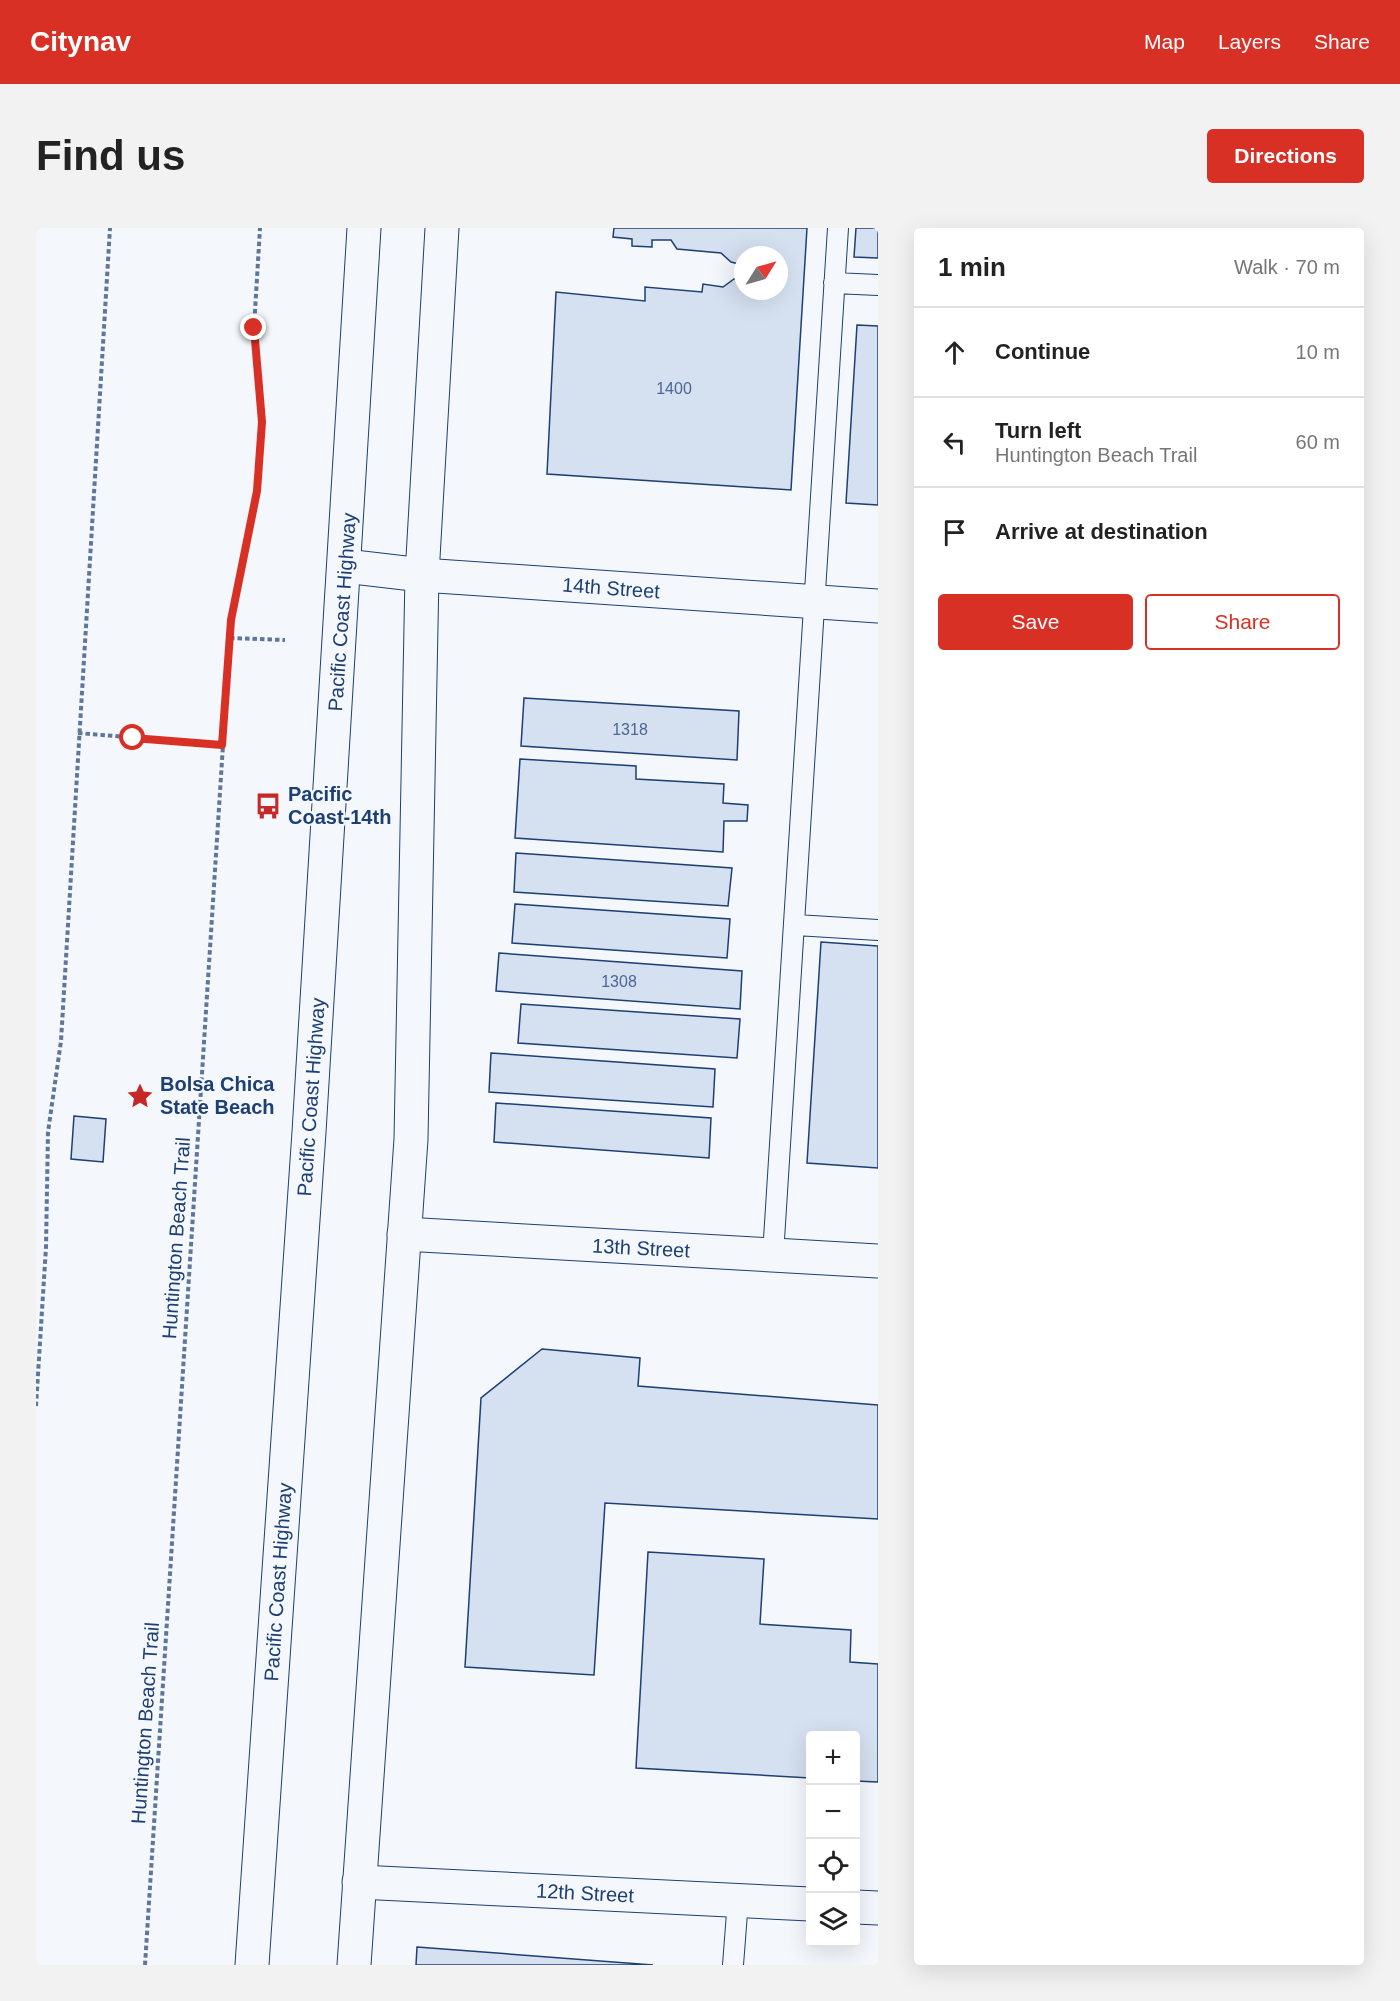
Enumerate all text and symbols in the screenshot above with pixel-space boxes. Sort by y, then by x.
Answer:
text: Citynav [30,26,131,57]
text: Map [1144,30,1185,53]
text: Layers [1218,30,1281,53]
text: Share [1314,30,1370,53]
button: Directions [1207,129,1364,183]
text: Find us [36,132,185,179]
north arrow [734,246,788,300]
text: 1 min [938,252,1006,282]
text: Walk · 70 m [1234,256,1340,278]
route end [240,314,266,340]
icon: ahead [938,336,971,369]
text: Continue [995,339,1090,364]
text: 10 m [1296,341,1340,363]
house number: 1400 [656,380,692,397]
text: Turn left [995,418,1081,443]
icon: left [938,426,971,459]
text: 60 m [1296,431,1340,453]
text: Huntington Beach Trail [995,444,1197,466]
street label: Pacific Coast Highway [324,512,360,712]
icon: arrive [938,516,971,549]
text: Arrive at destination [995,519,1208,544]
street label: 14th Street [561,574,661,602]
button: Save [938,594,1133,650]
button: Share [1145,594,1340,650]
house number: 1318 [612,721,648,738]
route start [119,724,145,750]
place label: Pacific Coast-14th [288,783,391,828]
bus stop icon: Pacific Coast-14th [253,791,283,821]
house number: 1308 [601,973,637,990]
street label: Pacific Coast Highway [293,997,329,1197]
place label: Bolsa Chica State Beach [160,1073,275,1118]
place icon: Bolsa Chica State Beach [125,1081,155,1111]
street label: Huntington Beach Trail [158,1136,194,1340]
street label: 13th Street [592,1234,691,1262]
street label: Pacific Coast Highway [260,1482,296,1682]
street label: Huntington Beach Trail [127,1621,163,1825]
map controls [806,1731,860,1947]
button: + [806,1731,860,1785]
button: − [806,1785,860,1839]
button: locate [806,1839,860,1893]
street label: 12th Street [536,1879,635,1907]
button: layers [806,1893,860,1947]

